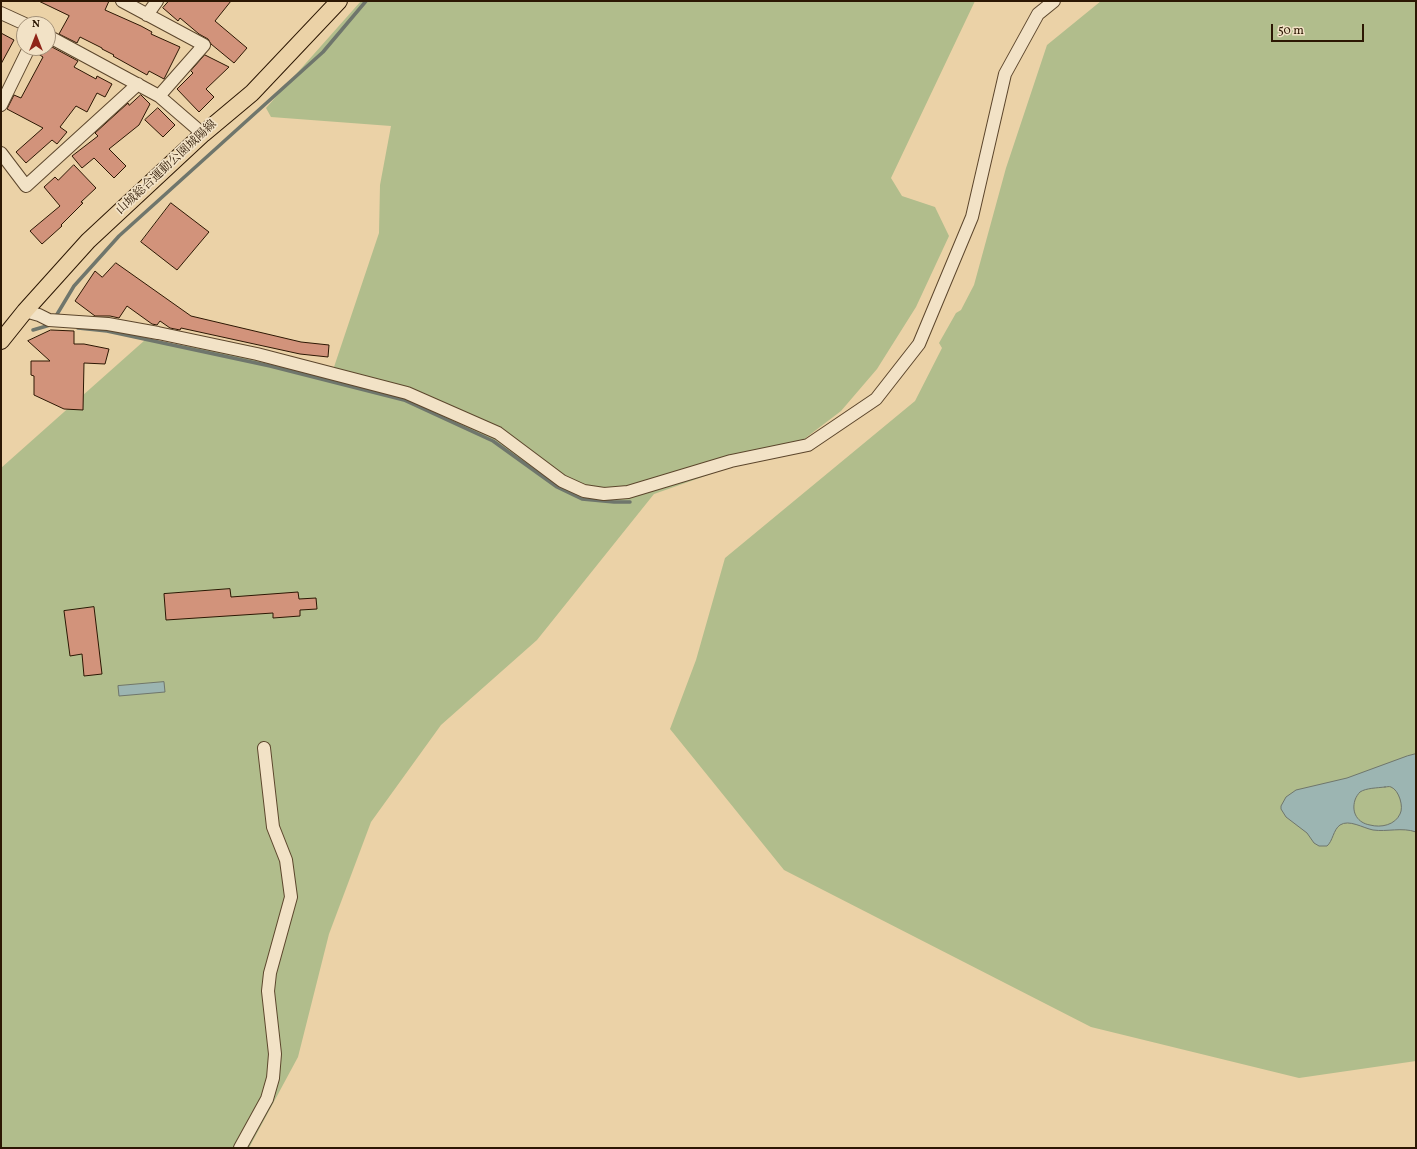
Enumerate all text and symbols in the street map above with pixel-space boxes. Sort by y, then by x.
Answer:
north arrow [16,16,56,56]
scale bar [1273,16,1366,42]
text: N [32,17,40,32]
text: 50 m [1278,23,1304,39]
street label: 山城総合運動公園城陽線 [114,118,220,218]

